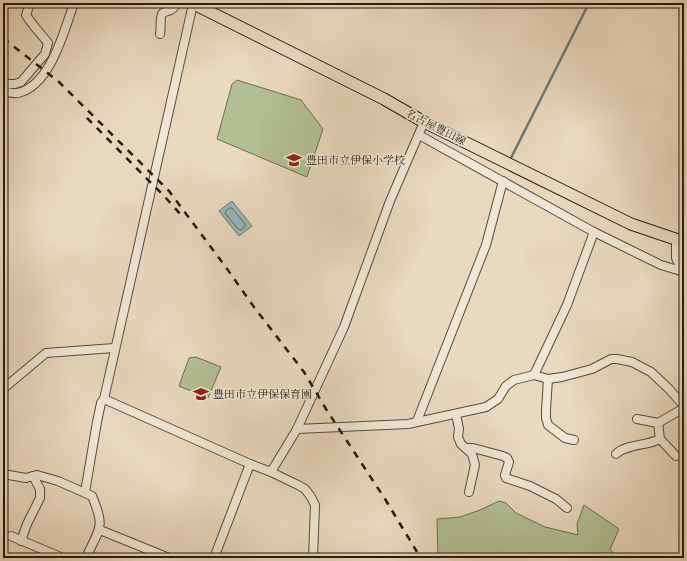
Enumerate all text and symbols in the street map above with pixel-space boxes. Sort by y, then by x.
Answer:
street label: 名古屋豊田線 [403,107,468,150]
school or university icon: 豊田市立伊保小学校 [285,151,303,169]
place label: 豊田市立伊保小学校 [306,154,405,169]
school or university icon: 豊田市立伊保保育園 [192,385,210,403]
place label: 豊田市立伊保保育園 [213,388,312,403]

